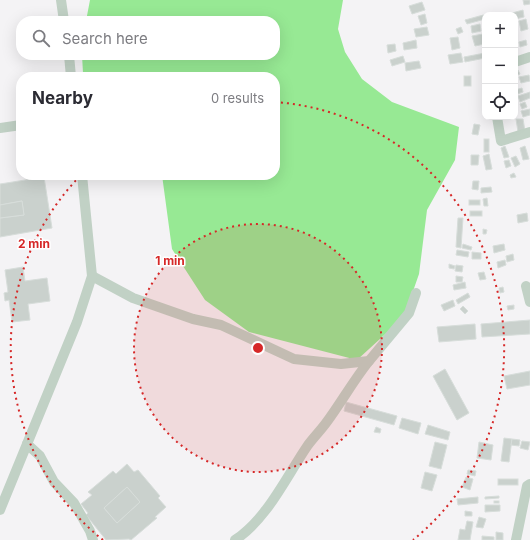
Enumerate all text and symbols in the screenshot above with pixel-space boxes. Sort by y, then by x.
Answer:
map controls [482,12,518,120]
button: + [482,12,518,48]
search box [16,16,280,60]
icon: search [30,27,52,49]
text: Search here [62,29,148,48]
button: − [482,48,518,84]
button: locate [482,84,518,120]
text: Nearby [32,88,93,108]
text: 0 results [211,90,264,106]
text: 2 min [18,236,50,251]
text: 1 min [155,253,185,268]
centre of rings [251,341,265,355]

